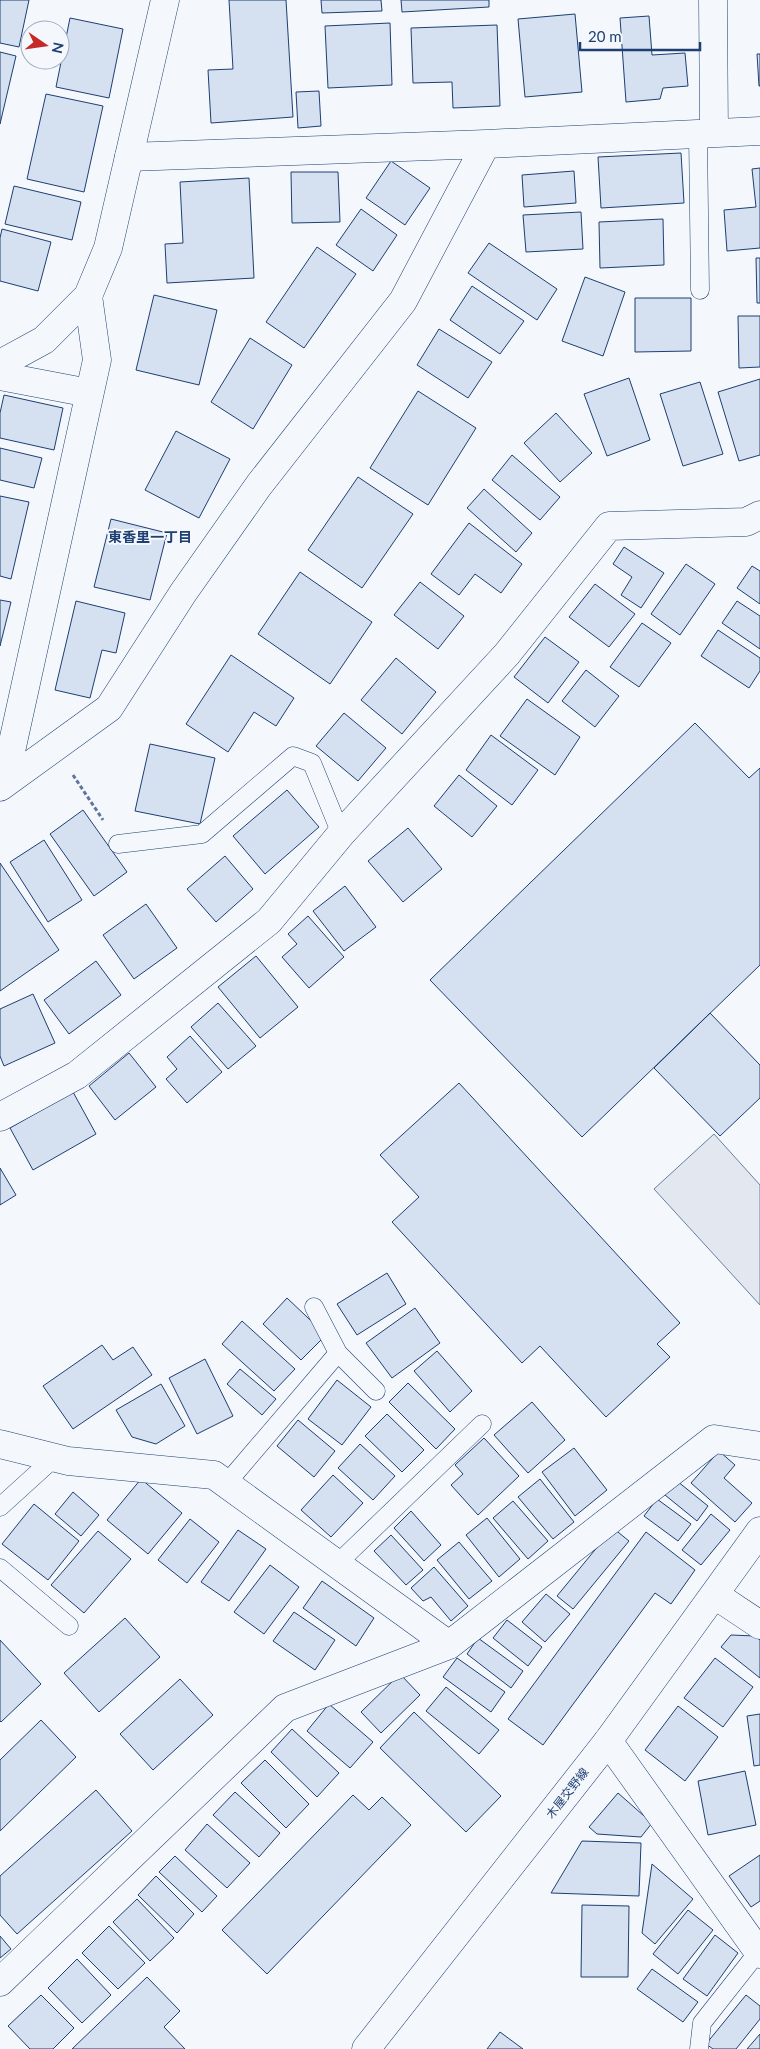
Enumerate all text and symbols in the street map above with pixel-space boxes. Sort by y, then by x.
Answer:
north arrow [20,20,70,70]
scale bar [580,20,700,52]
text: 20 m [588,27,622,45]
text: N [49,41,68,55]
district label: 東香里一丁目 [108,528,192,545]
street label: 木屋交野線 [543,1765,591,1821]

